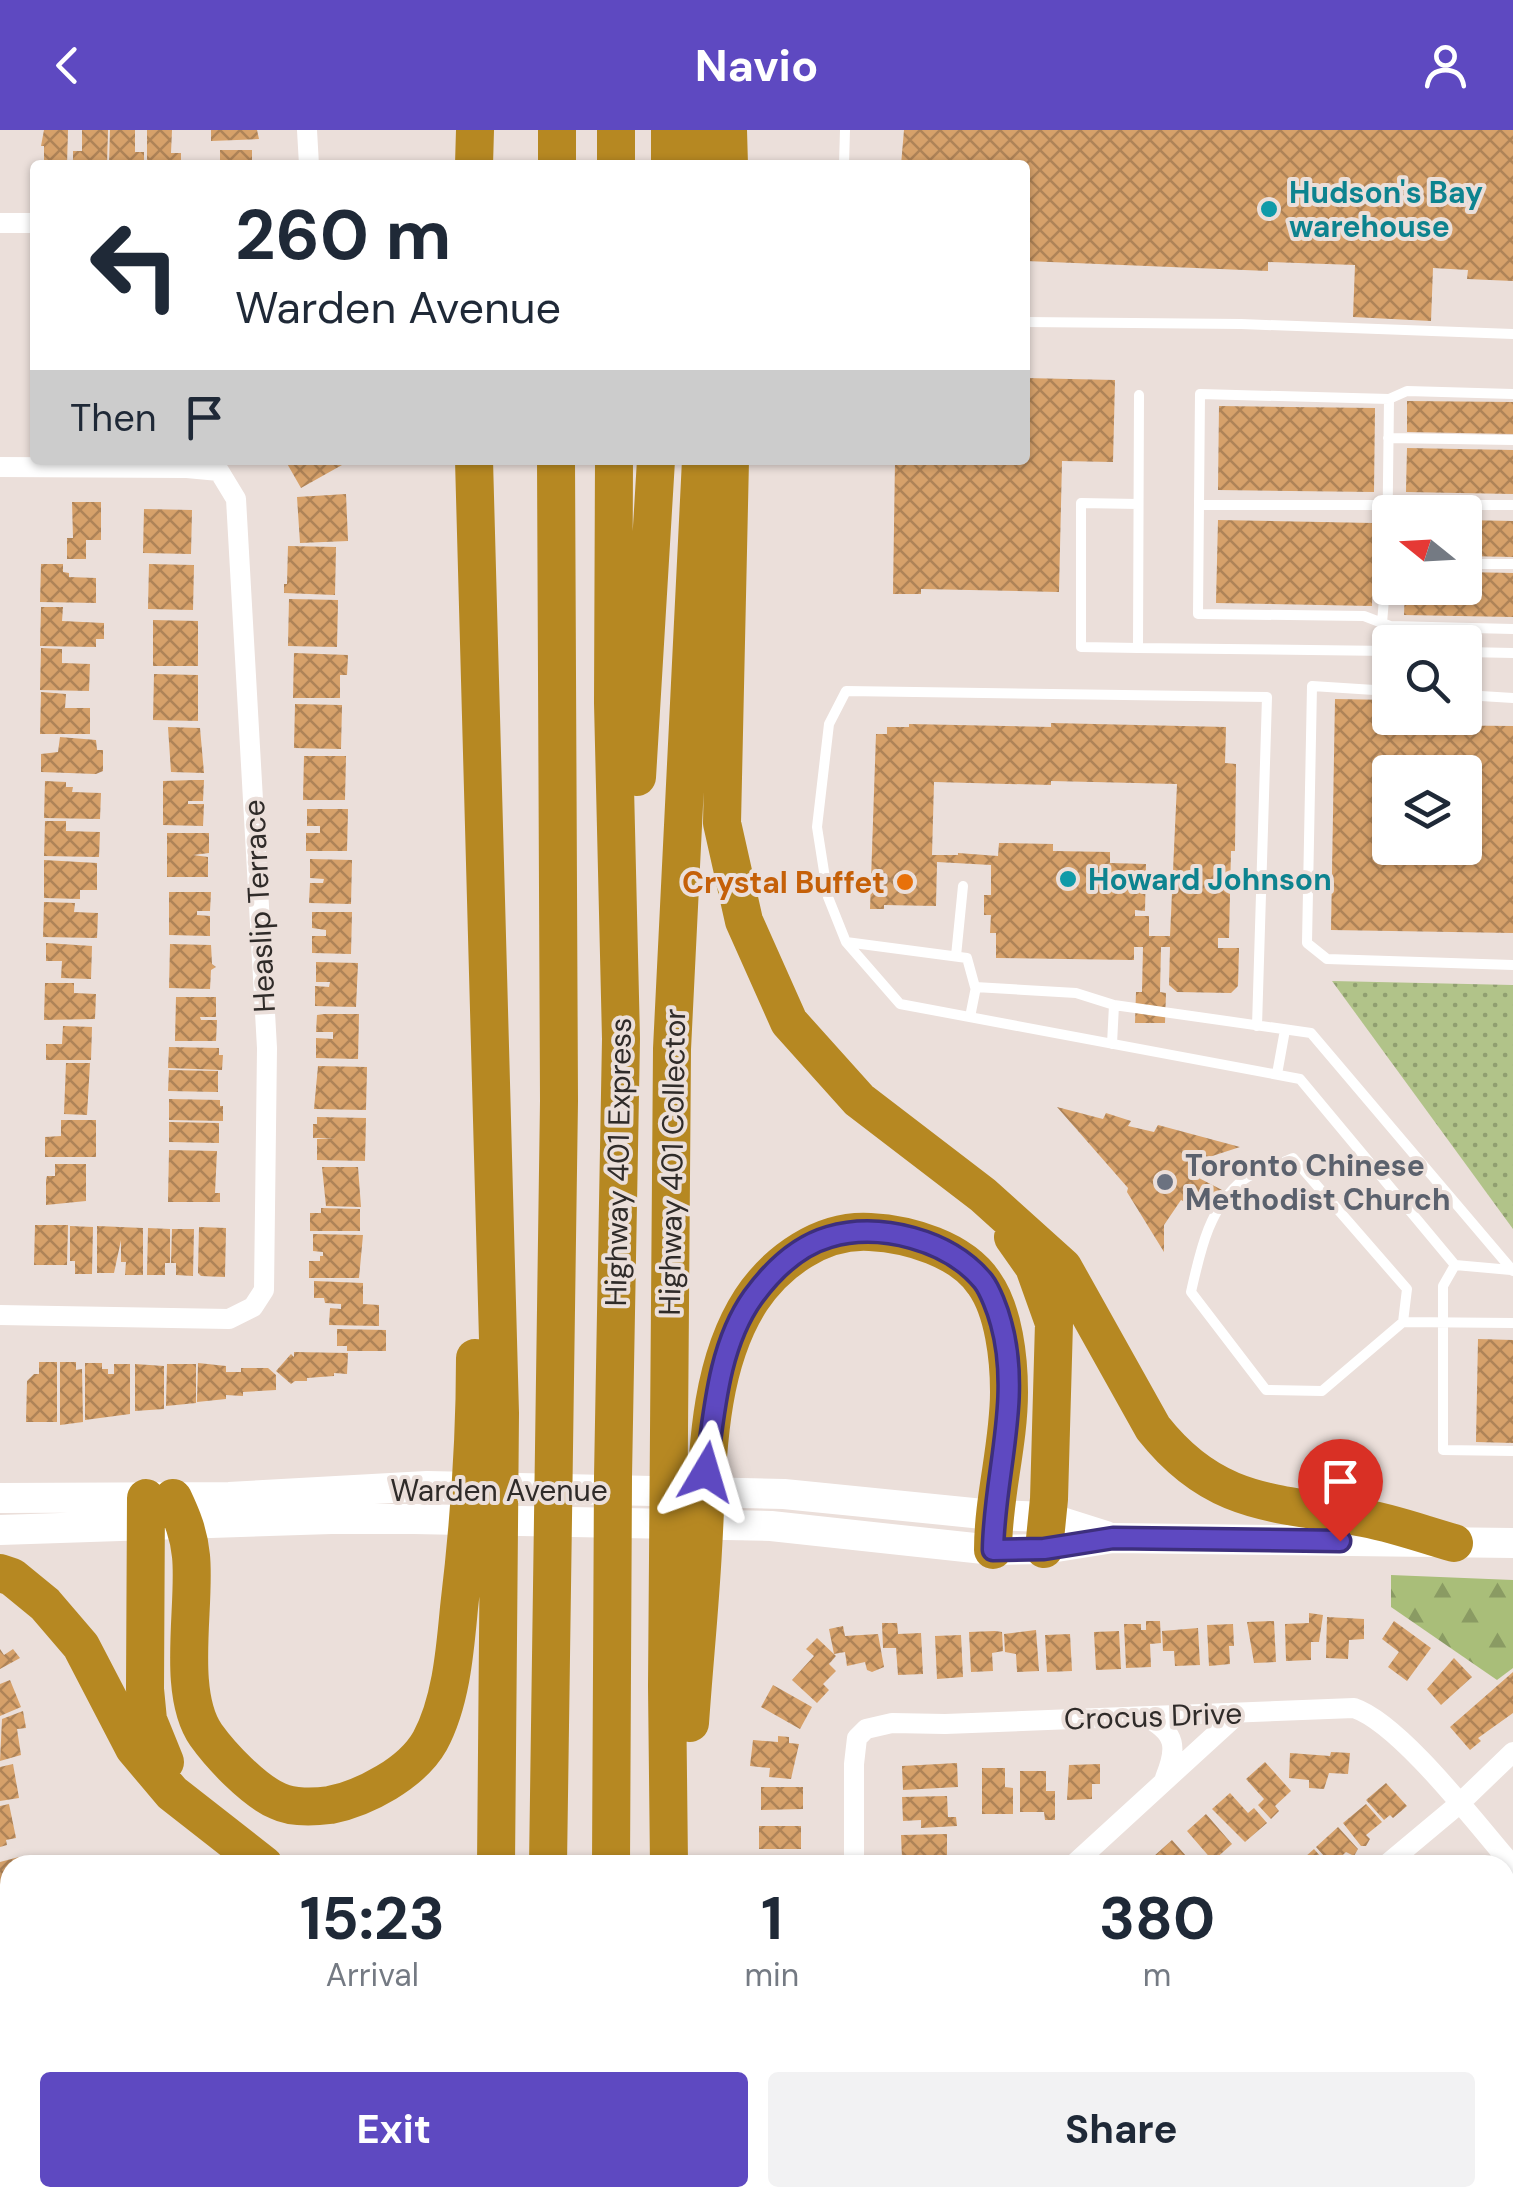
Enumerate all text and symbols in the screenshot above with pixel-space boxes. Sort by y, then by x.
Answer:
text: Navio [695,36,818,95]
icon: back [40,38,95,93]
icon: person [1418,38,1473,93]
place label: Hudson's Bay warehouse [1289,173,1483,246]
text: 260 m [235,190,451,281]
marker: Hudson's Bay warehouse [1258,198,1280,220]
icon: left [70,200,200,330]
text: Warden Avenue [235,278,561,337]
icon: arrive [177,390,232,445]
text: Then [70,393,157,443]
north arrow [1372,495,1482,605]
map controls [1372,495,1482,865]
button: search [1372,625,1482,735]
button: layers [1372,755,1482,865]
street label: Heaslip Terrace [234,798,284,1014]
place label: Howard Johnson [1088,860,1332,899]
place label: Crystal Buffet [682,863,885,902]
marker: Howard Johnson [1057,868,1079,890]
marker: Crystal Buffet [894,871,916,893]
street label: Highway 401 Collector [650,1008,694,1316]
street label: Highway 401 Express [596,1017,640,1307]
place label: Toronto Chinese Methodist Church [1185,1146,1451,1219]
marker: Toronto Chinese Methodist Church [1154,1171,1176,1193]
position arrow [654,1420,758,1524]
pin [1298,1439,1383,1542]
icon: arrive [1313,1454,1368,1509]
street label: Warden Avenue [390,1471,608,1510]
street label: Crocus Drive [1063,1693,1243,1739]
text: 15:23 [300,1879,445,1958]
text: 1 [761,1879,783,1958]
text: 380 [1099,1879,1215,1958]
text: Arrival [326,1954,419,1996]
text: min [745,1954,799,1996]
text: m [1143,1954,1171,1996]
button: Exit [40,2072,748,2187]
button: Share [768,2072,1475,2187]

